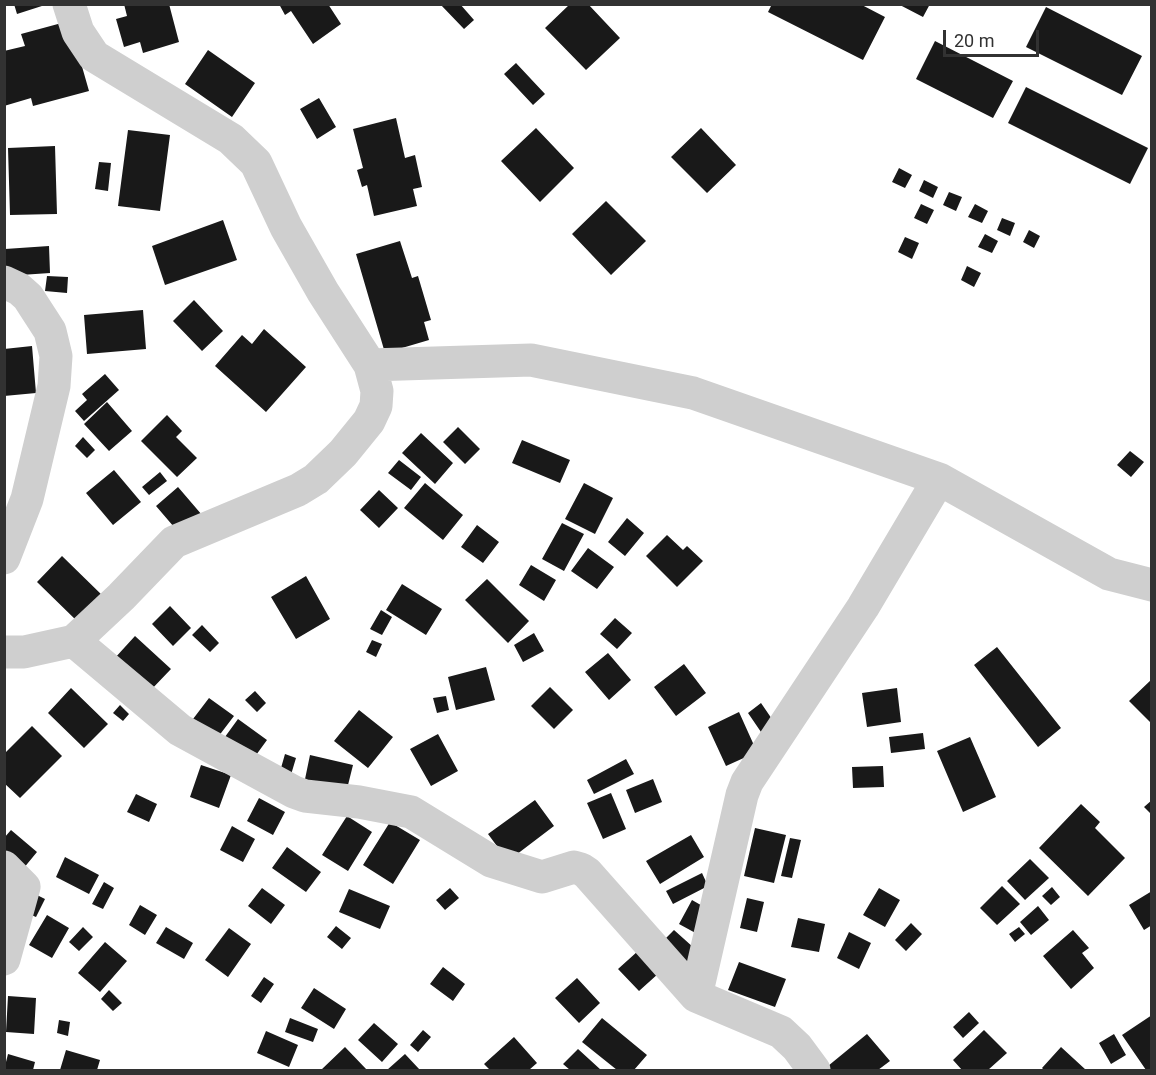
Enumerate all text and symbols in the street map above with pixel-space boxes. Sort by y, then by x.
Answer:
scale bar [946,18,1042,56]
text: 20 m [954,30,994,51]

